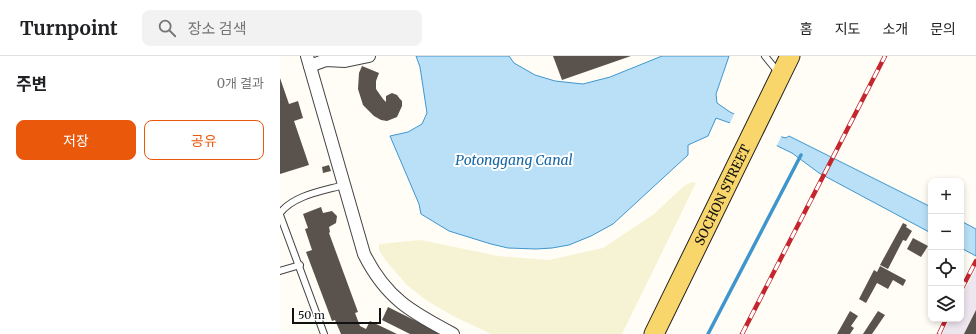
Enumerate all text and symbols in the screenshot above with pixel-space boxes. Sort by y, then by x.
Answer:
search box [142,10,422,46]
text: Turnpoint [20,16,118,40]
icon: search [156,17,178,39]
text: 장소 검색 [188,19,246,38]
text: 홈 [800,20,813,38]
text: 지도 [835,20,860,38]
text: 소개 [882,20,908,38]
text: 문의 [930,20,956,38]
text: 주변 [16,73,47,95]
text: 0개 결과 [217,75,264,92]
button: 저장 [16,120,136,160]
button: 공유 [144,120,264,160]
street label: SOCHON STREET [691,142,754,248]
water label: Potonggang Canal [455,151,573,169]
map controls [928,178,964,322]
button: + [928,178,964,214]
button: − [928,214,964,250]
button: locate [928,250,964,286]
button: layers [928,286,964,322]
scale bar [292,306,381,325]
text: 50 m [298,308,325,322]

